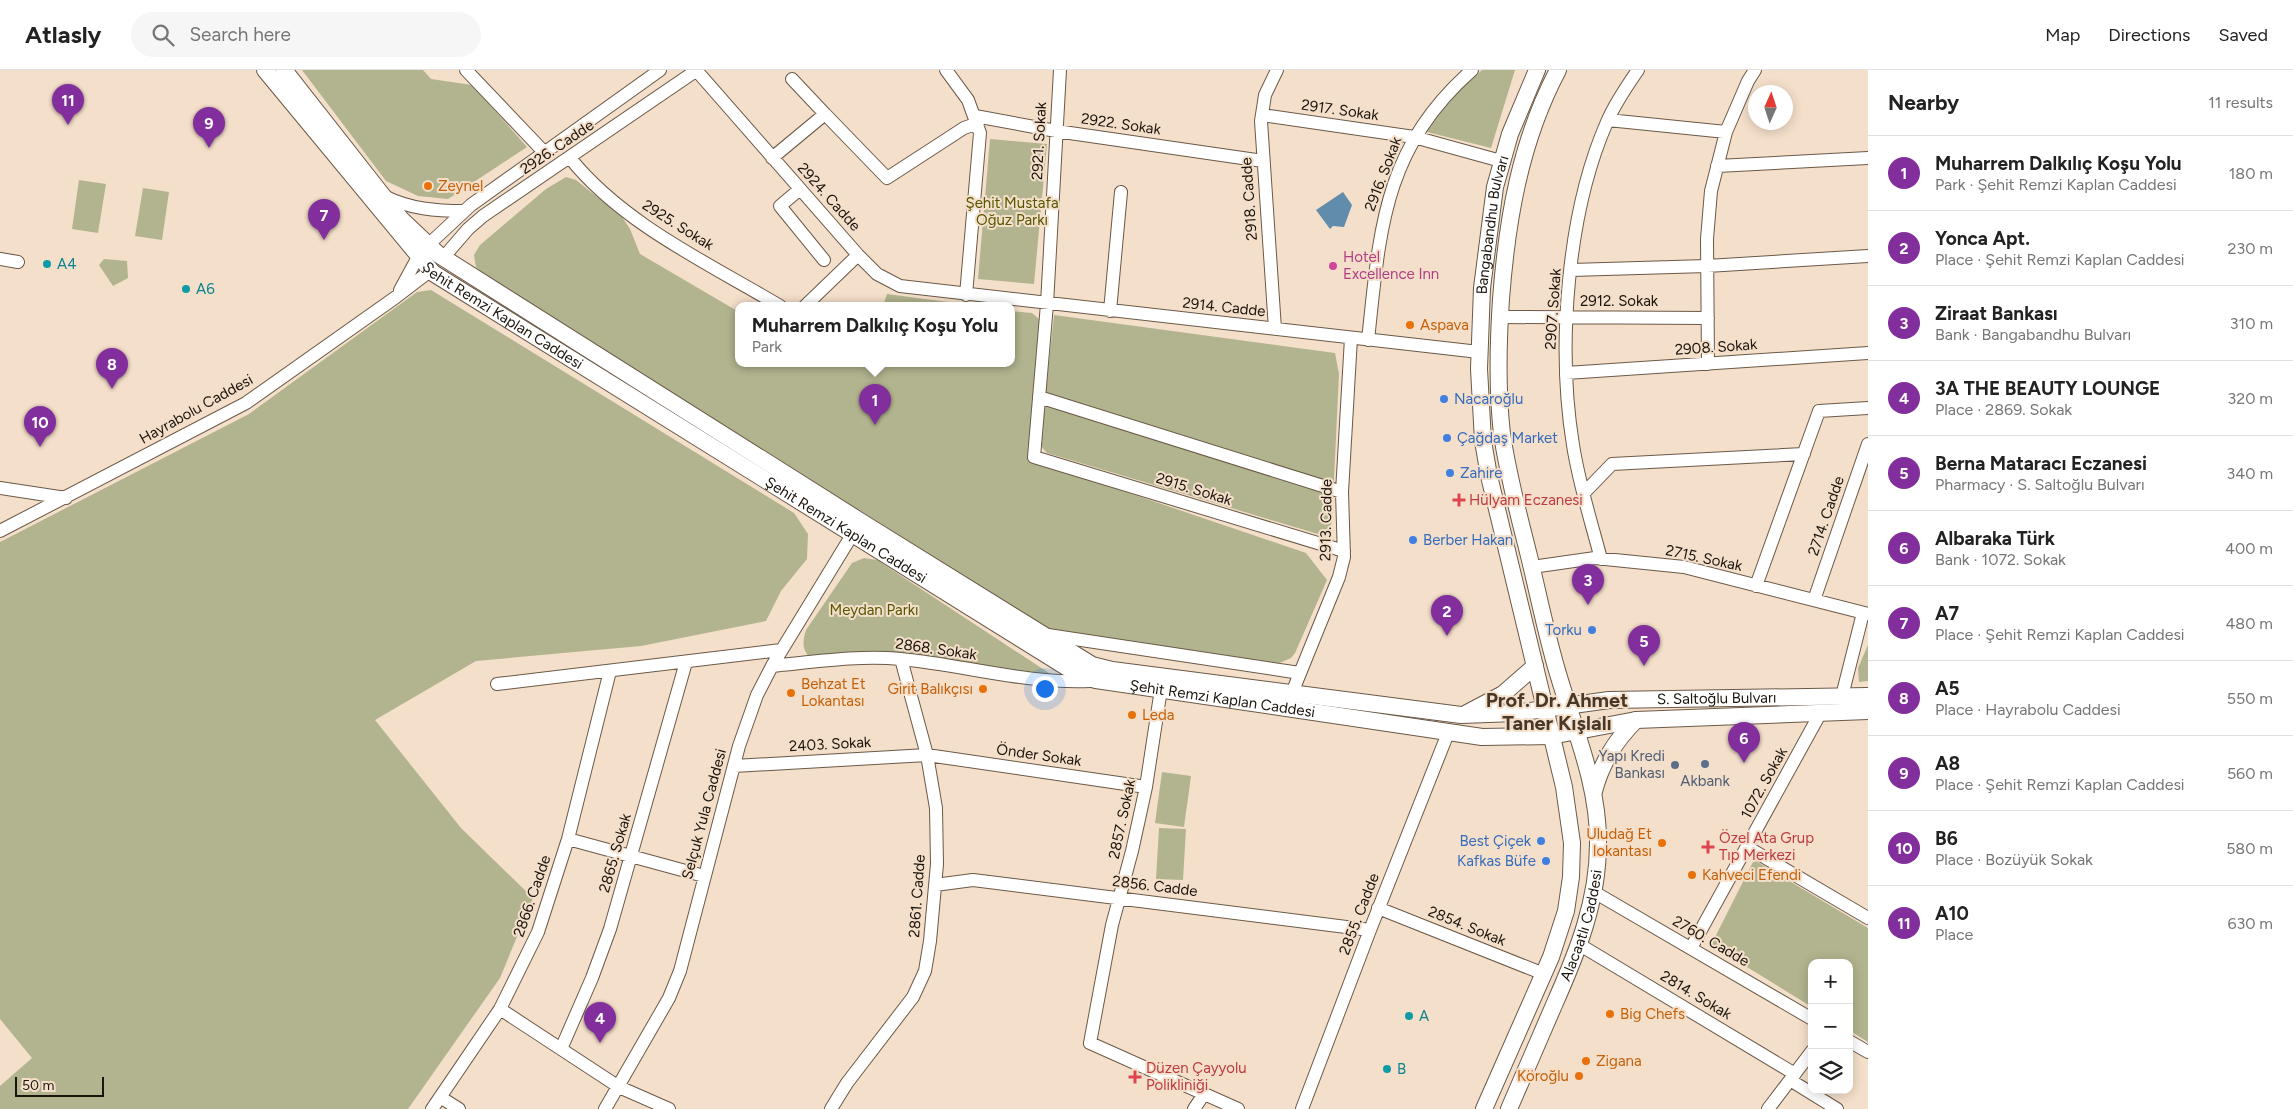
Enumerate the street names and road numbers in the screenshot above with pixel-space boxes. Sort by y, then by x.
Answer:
street label: 2917. Sokak [1300,96,1381,124]
street label: 2921. Sokak [1028,101,1050,181]
street label: 2922. Sokak [1080,109,1163,139]
street label: 2926. Cadde [517,116,597,178]
street label: 2916. Sokak [1361,134,1406,214]
street label: Bangabandhu Bulvarı [1473,153,1512,295]
street label: 2918. Cadde [1237,157,1261,241]
street label: 2924. Cadde [794,159,864,235]
street label: 2925. Sokak [639,196,718,254]
street label: Şehit Remzi Kaplan Caddesi [418,258,586,373]
street label: 2907. Sokak [1541,267,1565,350]
street label: 2912. Sokak [1580,292,1659,310]
street label: 2914. Cadde [1182,294,1266,320]
street label: 2908. Sokak [1674,335,1758,359]
street label: Hayrabolu Caddesi [136,370,256,448]
street label: 2915. Sokak [1154,469,1235,509]
street label: Şehit Remzi Kaplan Caddesi [762,473,930,587]
street label: 2714. Cadde [1804,474,1848,558]
street label: 2913. Cadde [1316,479,1336,561]
street label: 2715. Sokak [1664,541,1745,575]
street label: 2868. Sokak [894,634,979,664]
street label: Şehit Remzi Kaplan Caddesi [1129,676,1316,721]
street label: S. Saltoğlu Bulvarı [1657,688,1777,708]
street label: 2403. Sokak [788,733,872,755]
street label: Önder Sokak [995,740,1083,770]
street label: 1072. Sokak [1737,743,1791,822]
street label: Selçuk Yula Caddesi [678,747,730,881]
street label: 2857. Sokak [1105,777,1139,861]
street label: 2865. Sokak [595,811,635,895]
street label: 2866. Cadde [510,853,554,939]
street label: 2861. Cadde [905,854,929,938]
street label: Alacaatlı Caddesi [1556,869,1606,984]
street label: 2855. Cadde [1335,871,1383,957]
street label: 2856. Cadde [1111,872,1199,900]
street label: 2854. Sokak [1425,902,1509,950]
street label: 2760. Cadde [1669,912,1753,970]
street label: 2814. Sokak [1657,967,1735,1024]

